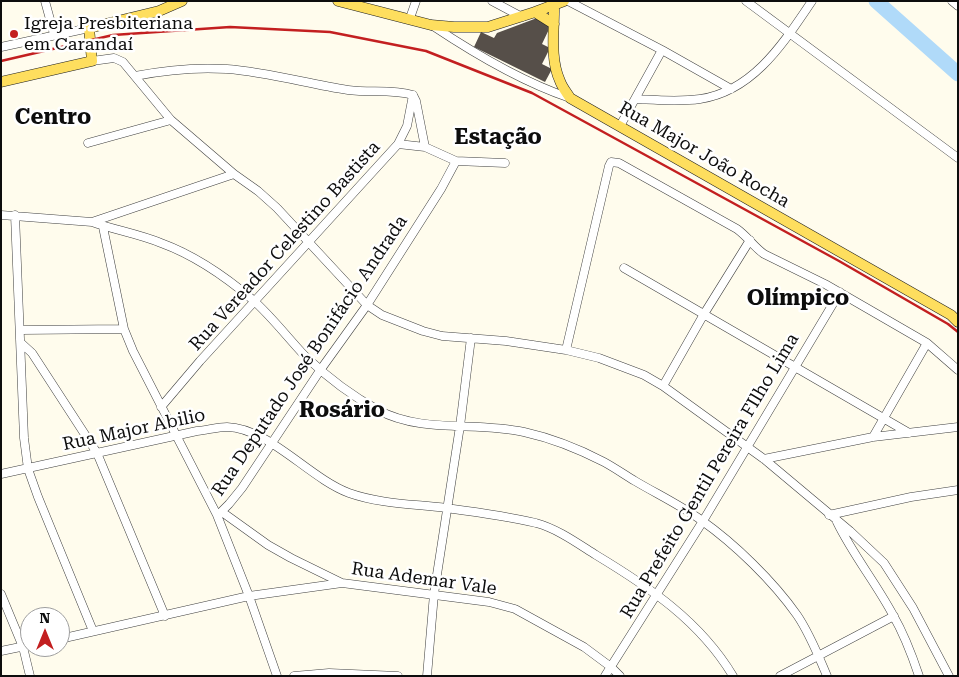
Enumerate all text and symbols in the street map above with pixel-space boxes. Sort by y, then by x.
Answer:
place label: Igreja Presbiteriana em Carandaí [24,13,193,56]
marker: Igreja Presbiteriana em Carandaí [8,28,20,40]
street label: Rua Major João Rocha [615,97,793,213]
district label: Centro [15,105,91,131]
district label: Estação [454,125,542,151]
street label: Rua Vereador Celestino Bastista [185,137,385,355]
street label: Rua Deputado José Bonifácio Andrada [208,212,412,500]
district label: Olímpico [747,286,849,312]
street label: Rua Prefeito Gentil Pereira FIlho Lima [616,330,804,622]
district label: Rosário [299,398,385,424]
street label: Rua Major Abilio [61,404,207,456]
street label: Rua Ademar Vale [350,558,498,600]
north arrow [20,607,70,657]
text: N [40,610,50,626]

